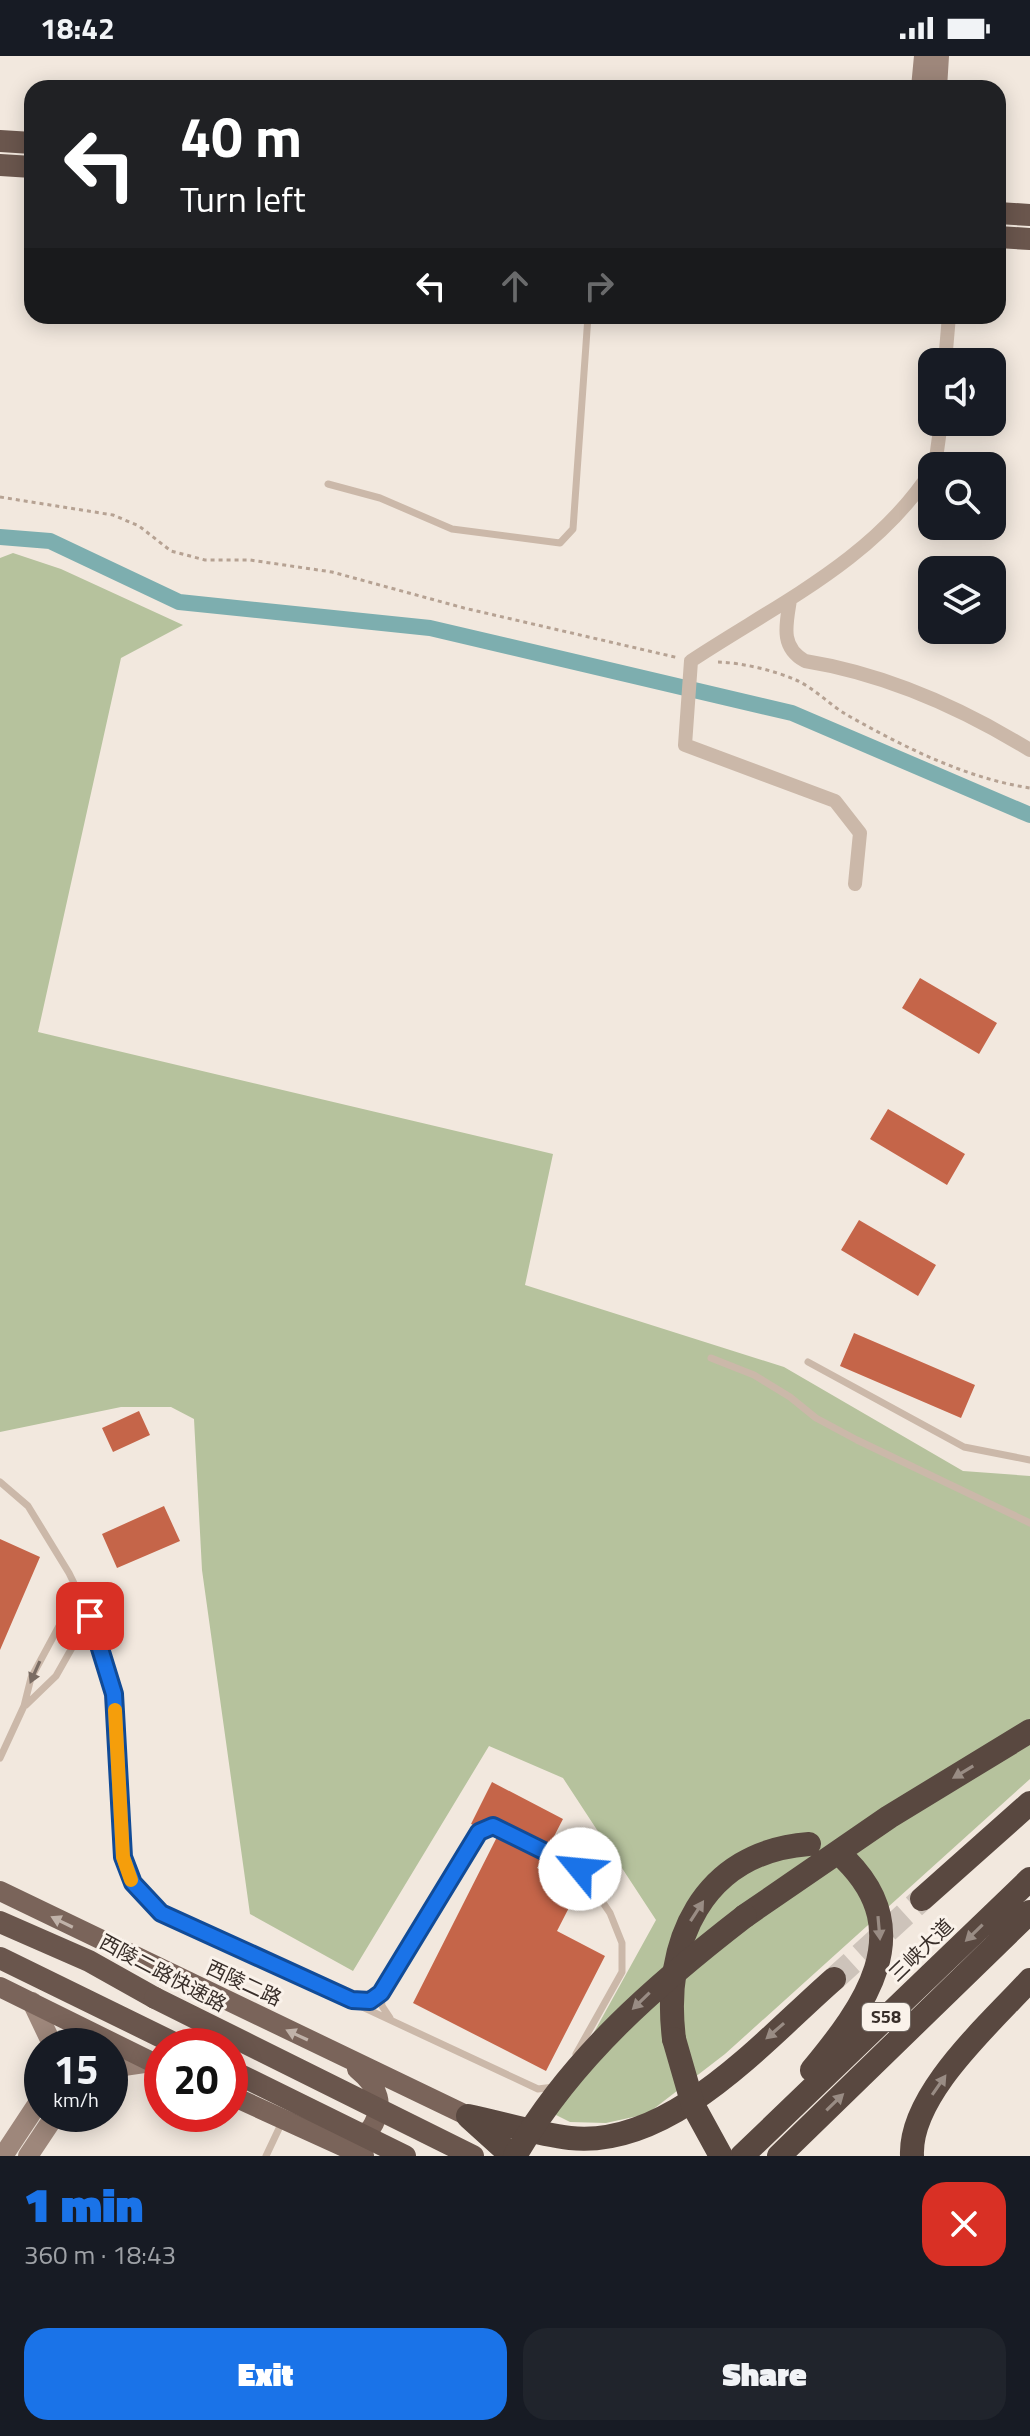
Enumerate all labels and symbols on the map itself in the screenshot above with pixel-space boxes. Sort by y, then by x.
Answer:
pin [56,1582,124,1650]
one-way arrow [28,1660,42,1684]
one-way arrow [952,1765,974,1779]
position arrow [538,1827,622,1911]
one-way arrow [689,1900,704,1921]
street label: 三峡大道 [881,1911,960,1989]
one-way arrow [51,1915,74,1929]
one-way arrow [873,1915,886,1940]
one-way arrow [965,1923,984,1942]
street label: 西陵二路快速路 [94,1926,232,2019]
street label: 西陵二路 [201,1952,287,2013]
one-way arrow [632,1991,651,2010]
road number: S58 [862,2003,910,2031]
one-way arrow [765,2021,784,2039]
speed limit sign: 20 [144,2028,248,2132]
one-way arrow [285,2028,308,2042]
one-way arrow [931,2074,947,2095]
one-way arrow [825,2093,844,2112]

